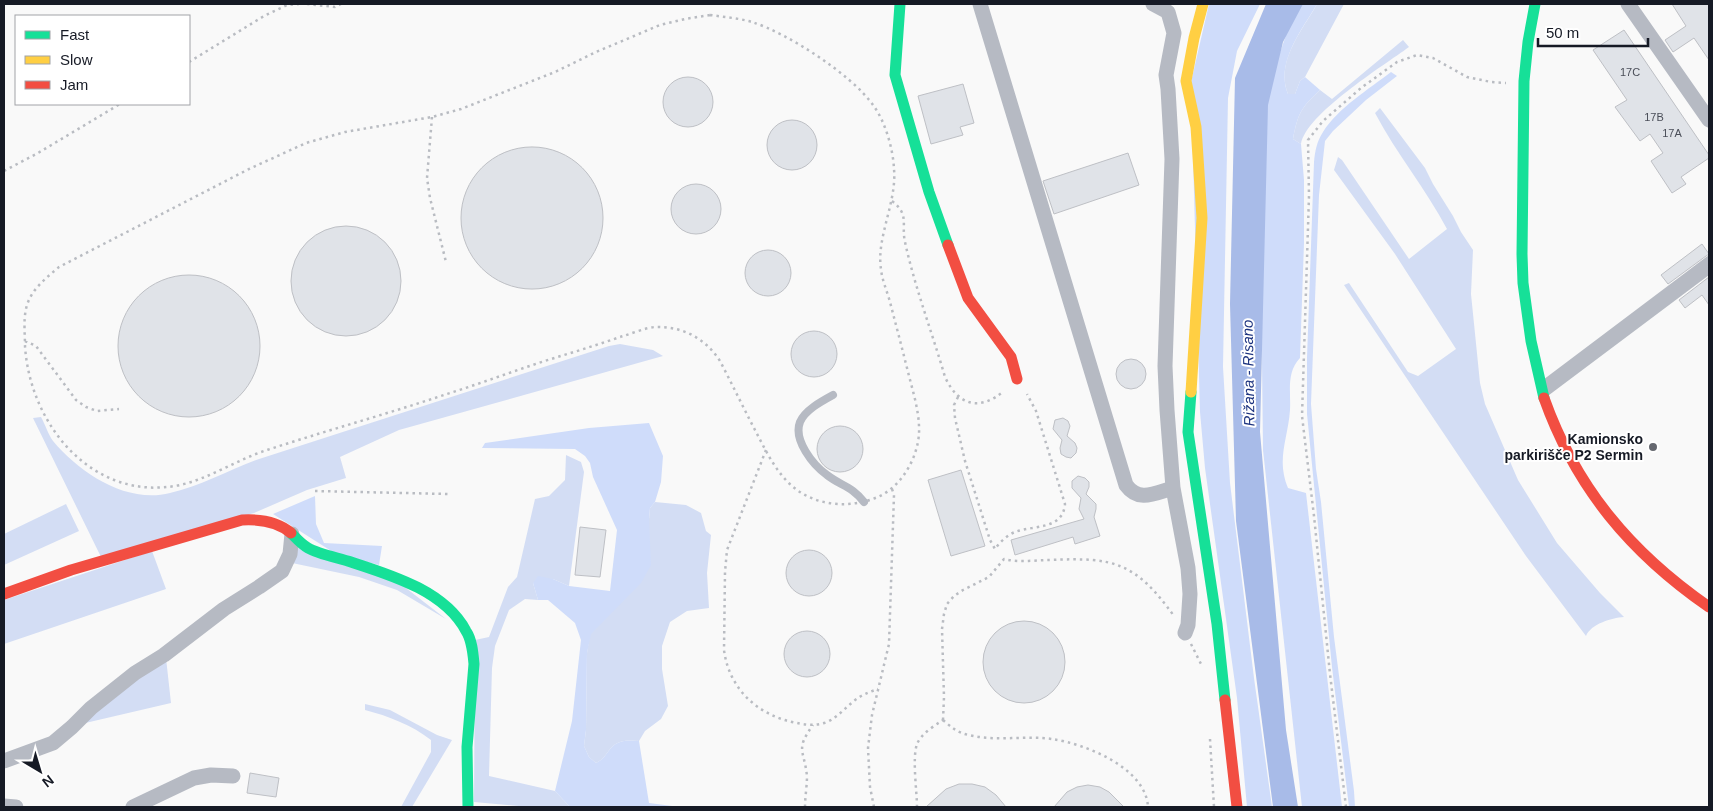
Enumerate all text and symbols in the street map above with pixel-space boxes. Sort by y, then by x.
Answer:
legend [15,15,190,105]
scale bar [1538,15,1648,47]
text: 50 m [1546,24,1579,41]
text: Fast [60,26,90,43]
text: Slow [60,51,93,68]
house number: 17C [1620,66,1640,78]
text: Jam [60,76,88,93]
house number: 17B [1644,111,1664,123]
house number: 17A [1662,127,1682,139]
water label: Rižana - Risano [1239,320,1257,426]
place label: Kamionsko parkirišče P2 Sermin [1504,431,1643,463]
marker: Kamionsko parkirišče P2 Sermin [1647,441,1659,453]
north arrow [15,746,65,796]
text: N [39,772,57,791]

